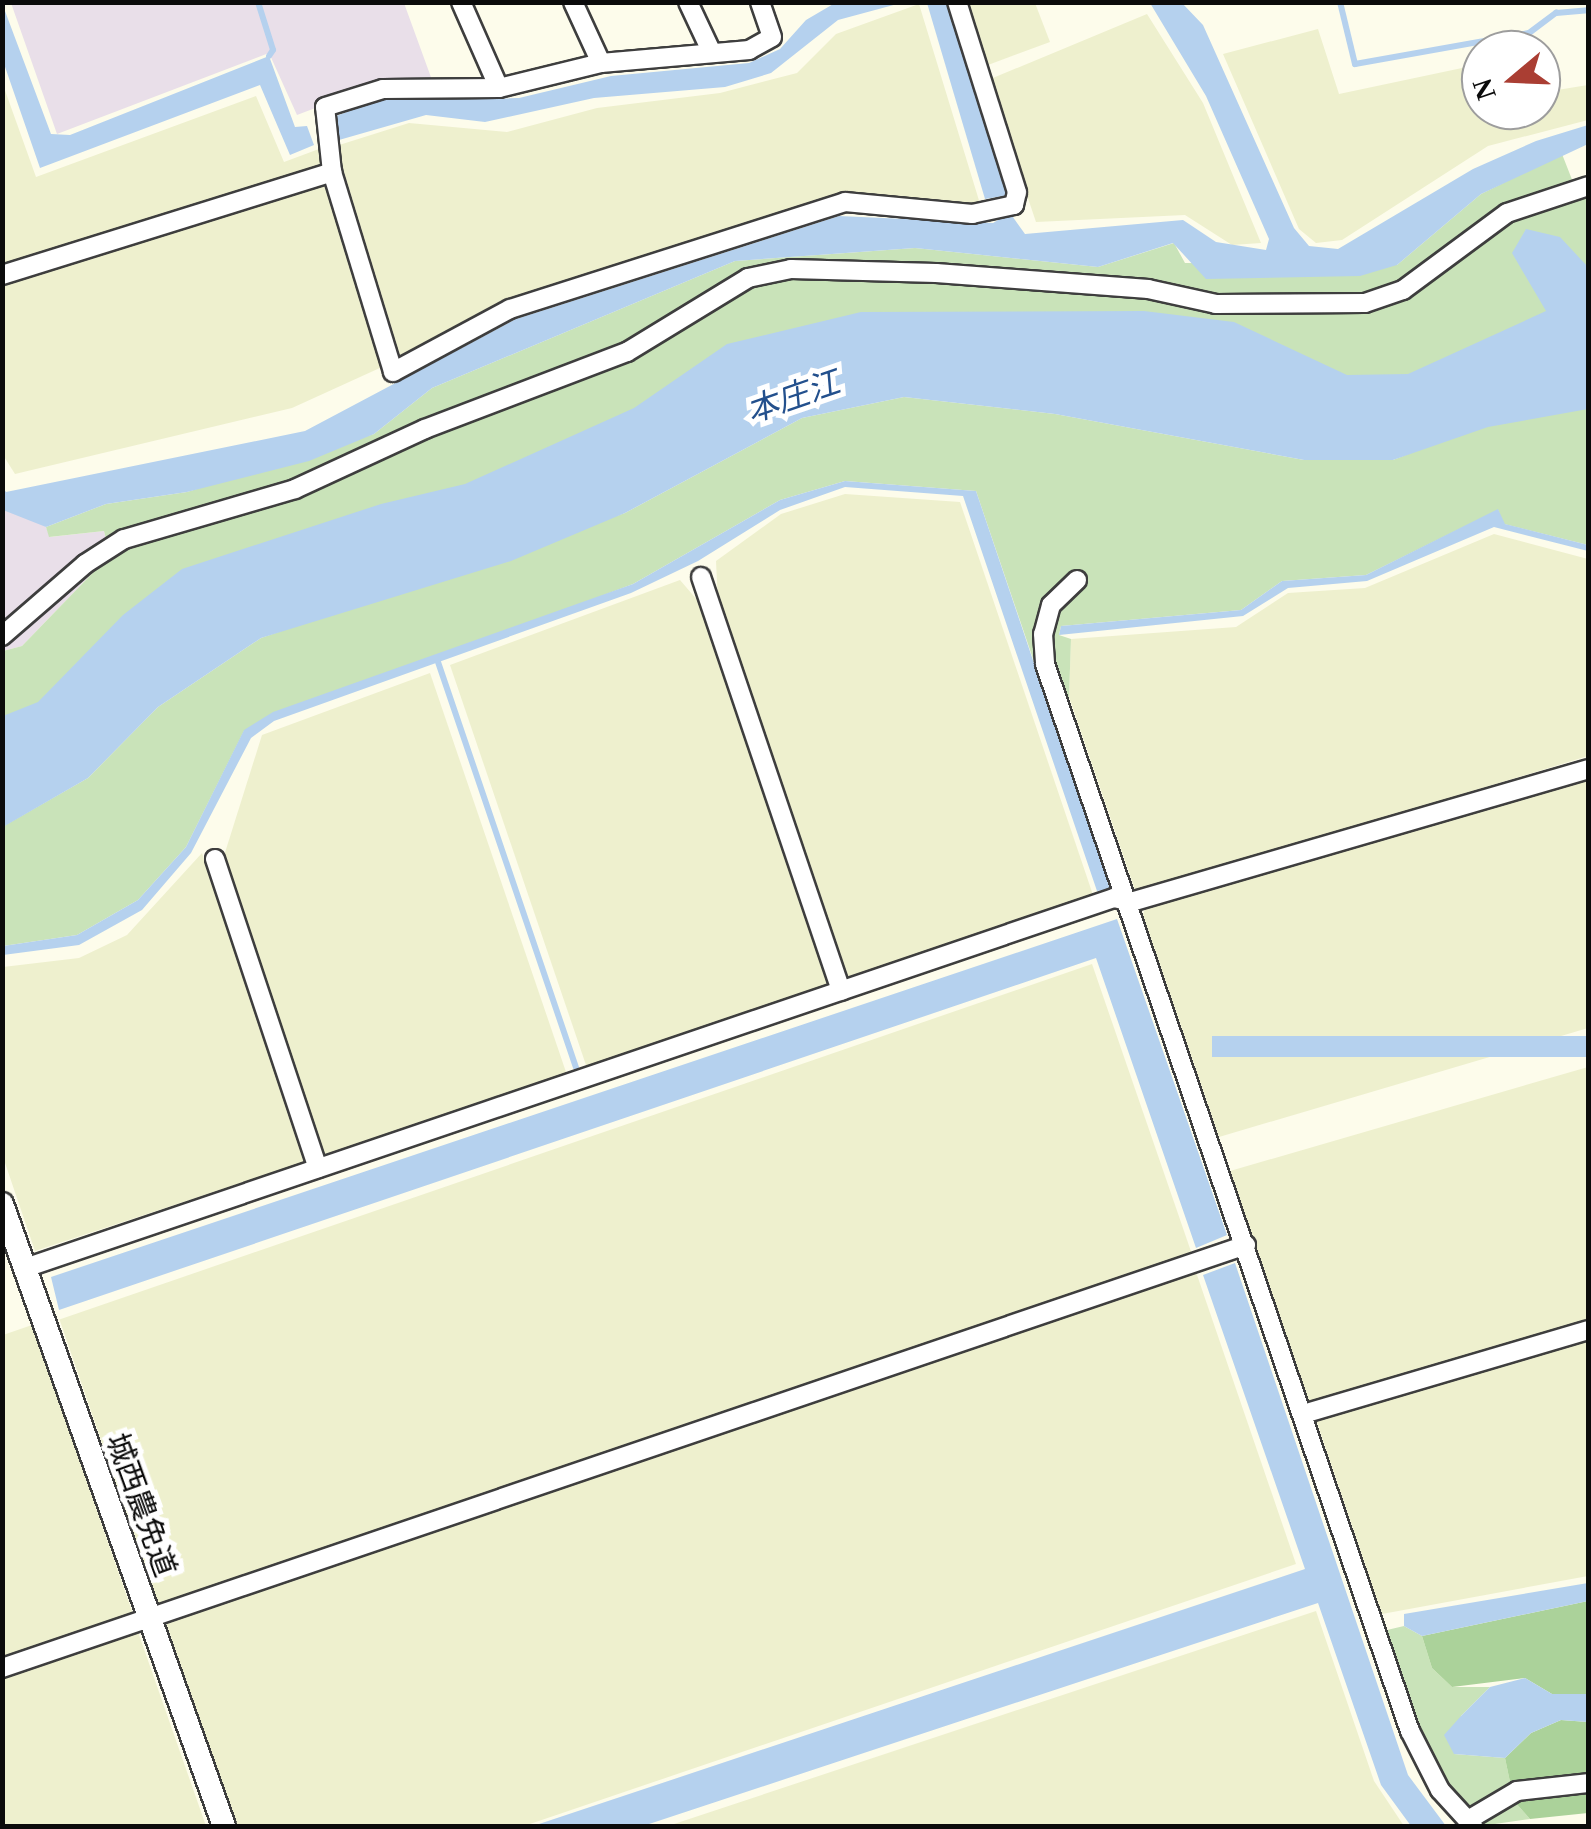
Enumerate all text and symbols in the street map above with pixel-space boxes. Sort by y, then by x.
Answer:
north arrow [1461,30,1561,130]
text: N [1466,75,1502,104]
water label: 本庄江 [741,363,845,431]
street label: 城西農免道 [98,1428,184,1582]

